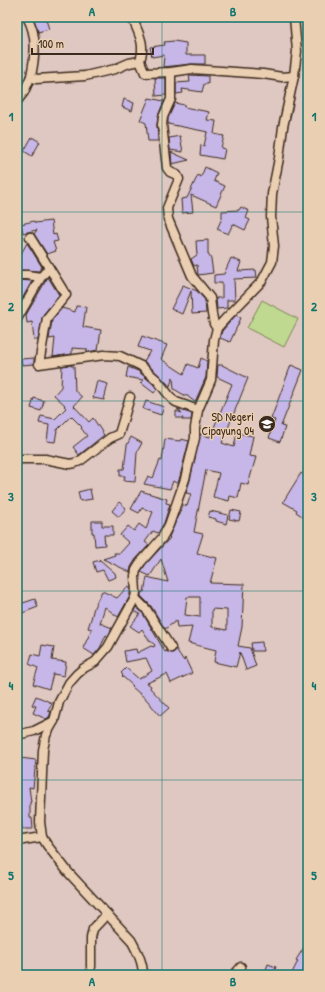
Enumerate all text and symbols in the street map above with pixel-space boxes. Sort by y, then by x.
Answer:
text: A [89,2,96,20]
text: B [230,2,237,20]
scale bar [32,30,153,56]
text: 100 m [38,35,64,52]
text: 1 [9,107,14,125]
text: 1 [312,107,317,125]
text: 2 [8,297,15,315]
text: 2 [311,297,318,315]
place label: SD Negeri Cipayung 04 [202,408,254,439]
school or university icon: SD Negeri Cipayung 04 [257,414,277,434]
text: 3 [8,487,14,505]
text: 3 [311,487,317,505]
text: 4 [9,676,14,694]
text: 4 [312,676,317,694]
text: 5 [8,866,14,884]
text: 5 [311,866,317,884]
text: A [89,972,96,990]
text: B [230,972,237,990]

